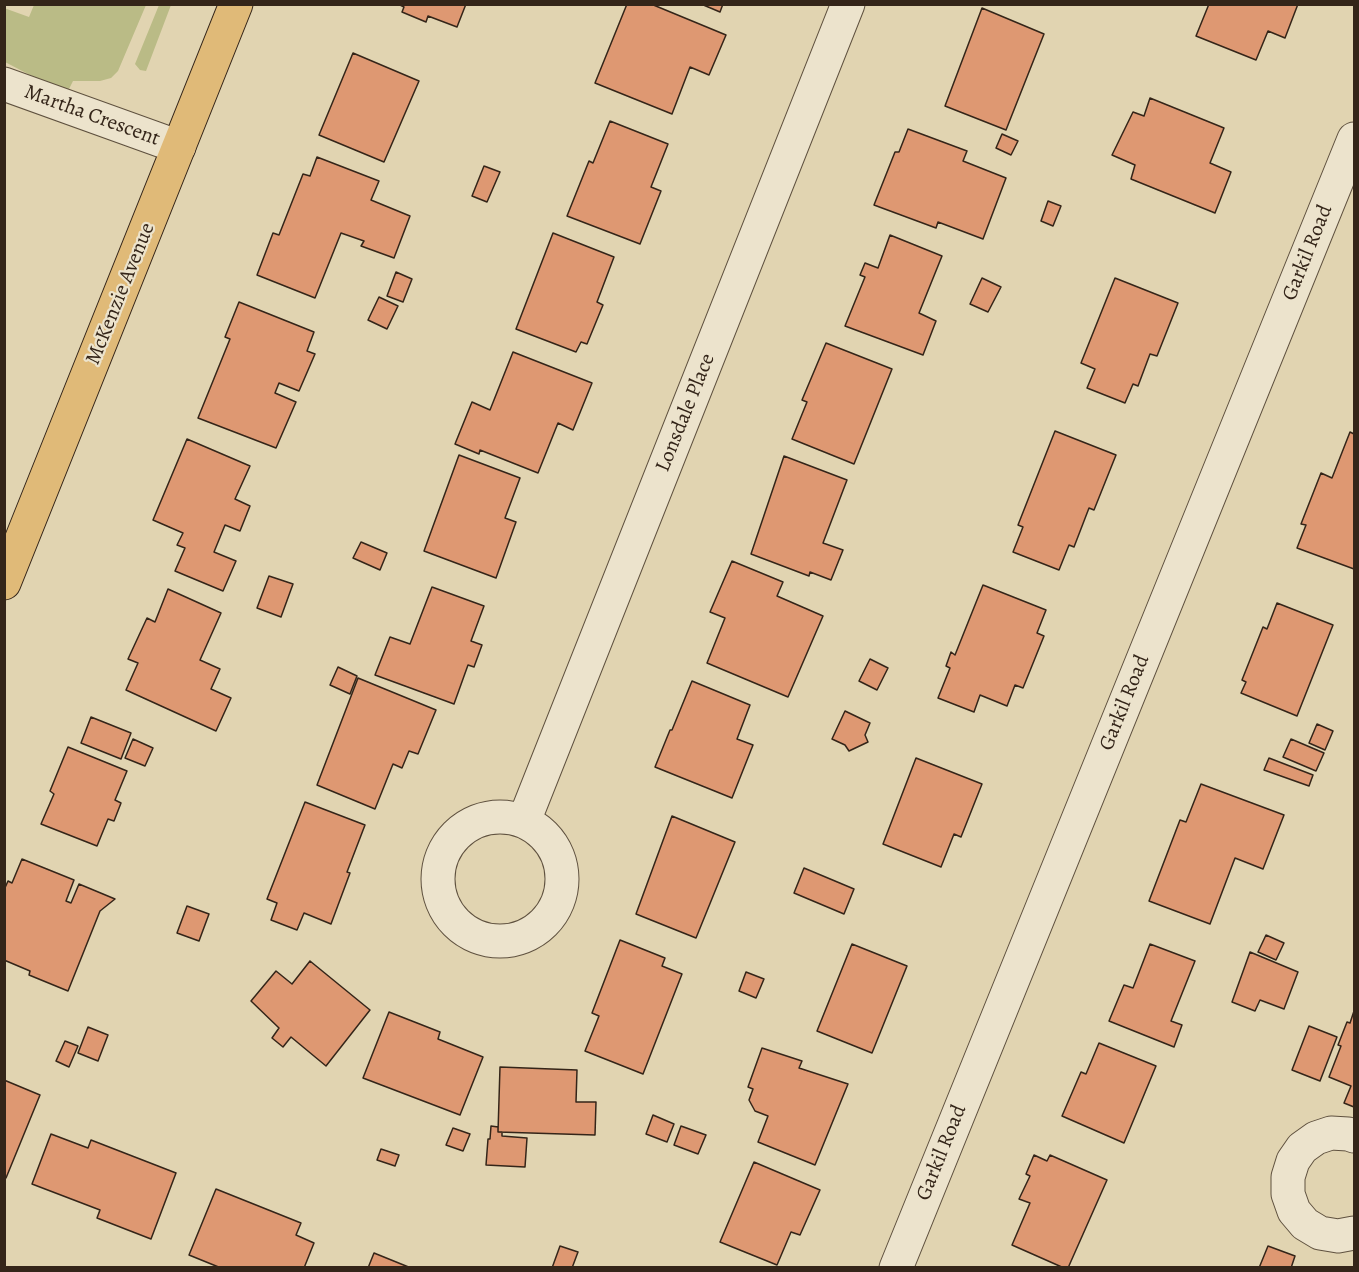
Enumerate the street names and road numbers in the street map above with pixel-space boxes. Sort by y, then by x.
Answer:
street label: Martha Crescent [21,80,163,152]
street label: Garkil Road [1277,201,1339,305]
street label: McKenzie Avenue [81,219,161,369]
street label: Lonsdale Place [651,350,721,476]
street label: Garkil Road [1094,651,1156,755]
street label: Garkil Road [911,1101,973,1205]

